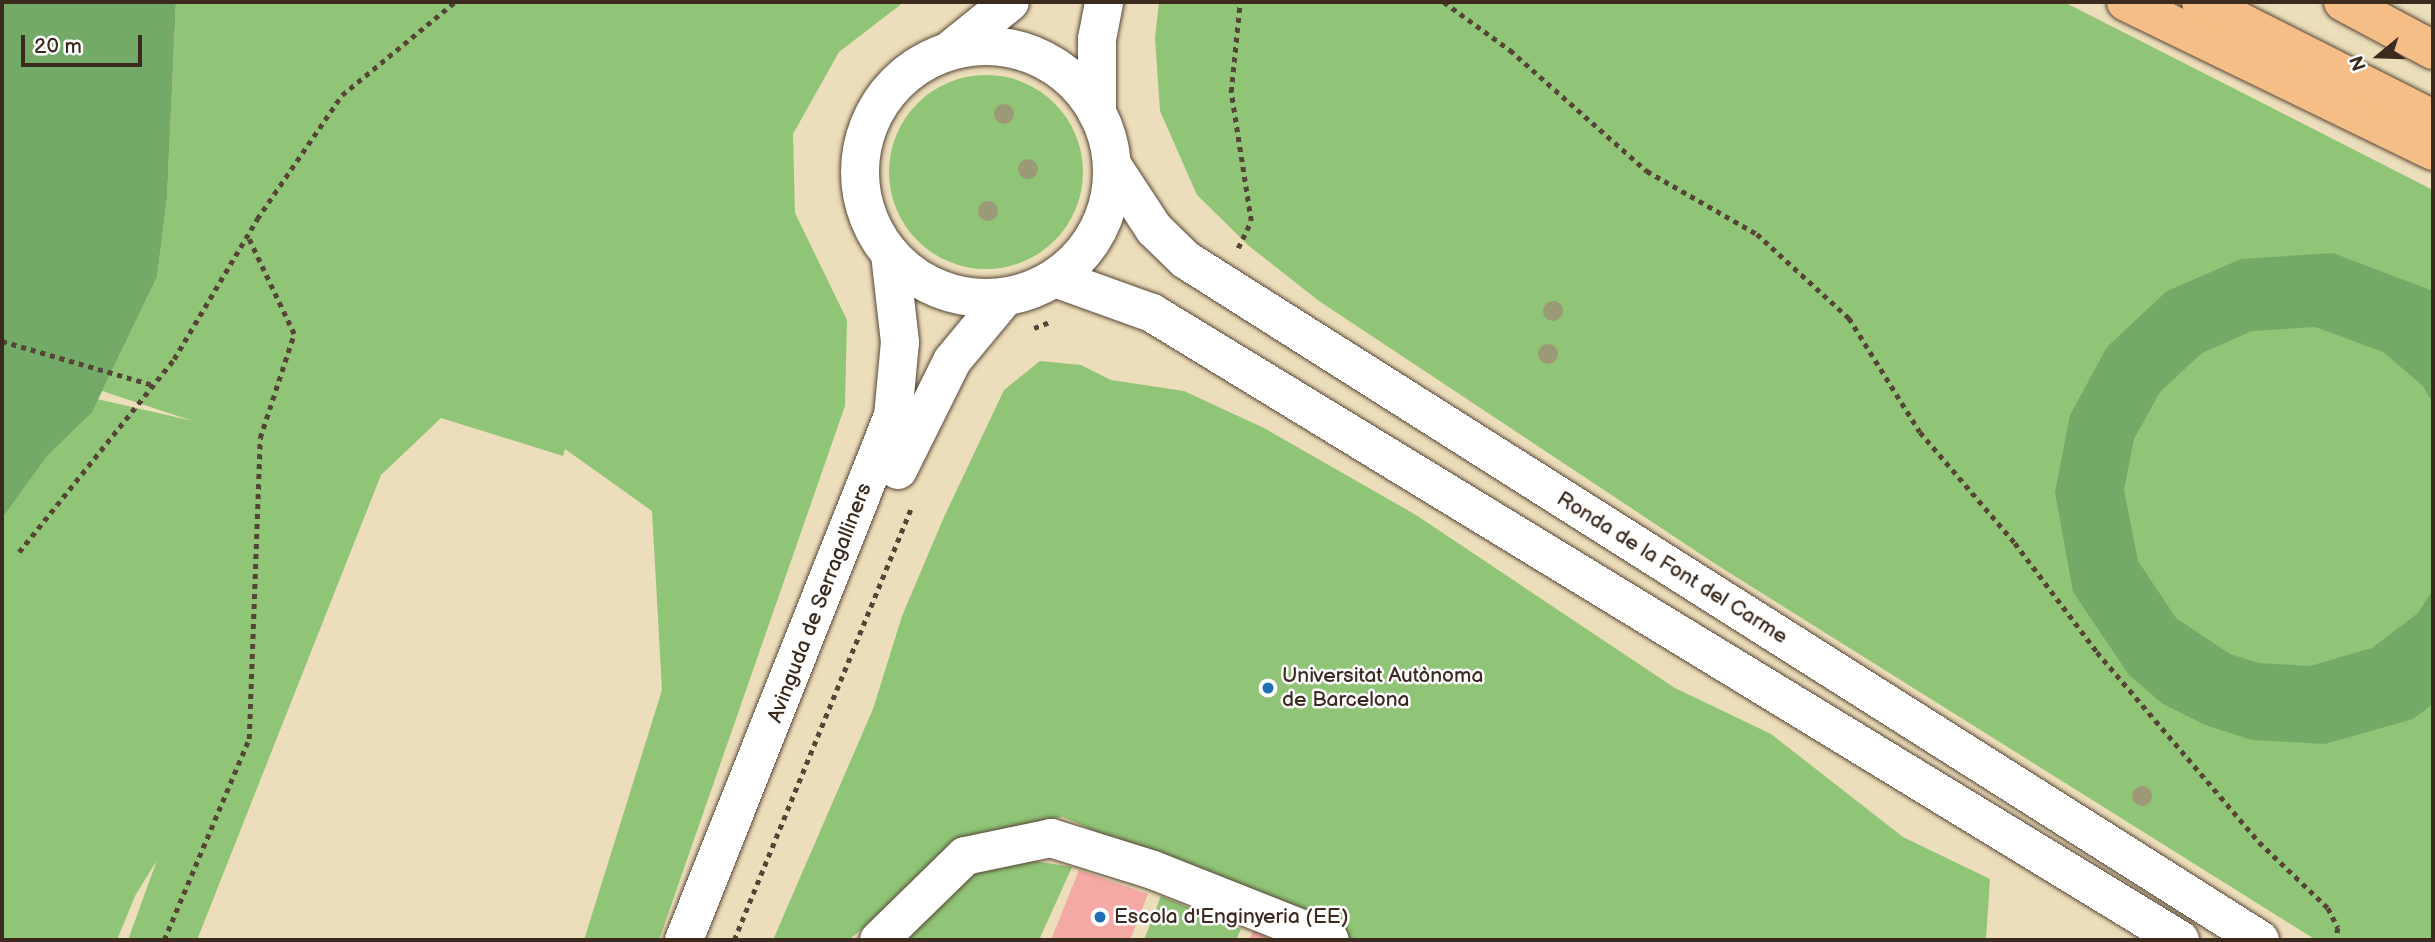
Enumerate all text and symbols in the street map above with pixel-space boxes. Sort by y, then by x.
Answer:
scale bar [24,21,145,65]
north arrow [2344,21,2414,91]
text: 20 m [34,34,82,59]
text: N [2345,53,2372,73]
street label: Avinguda de Serragalliners [763,479,877,727]
street label: Ronda de la Font del Carme [1552,486,1792,650]
place label: Universitat Autònoma de Barcelona [1282,663,1483,713]
marker: Universitat Autònoma de Barcelona [1260,680,1276,696]
place label: Escola d'Enginyeria (EE) [1114,904,1348,930]
marker: Escola d'Enginyeria (EE) [1092,909,1108,925]

